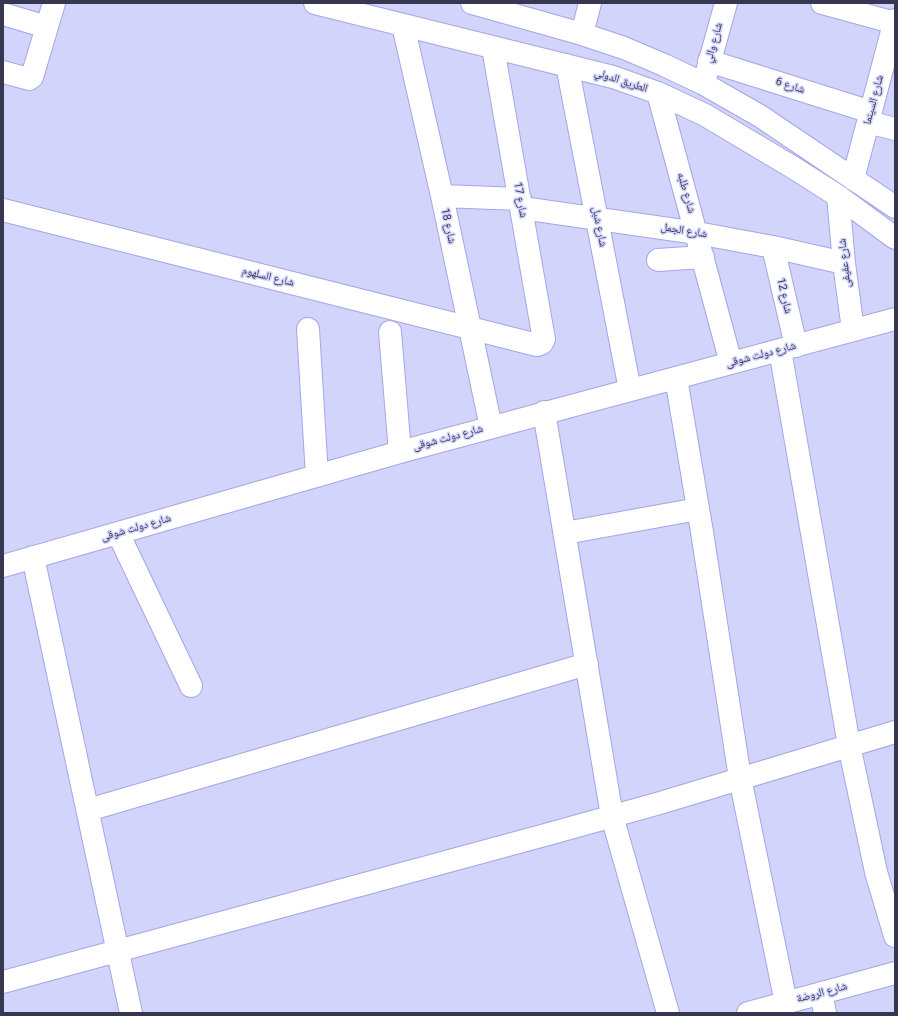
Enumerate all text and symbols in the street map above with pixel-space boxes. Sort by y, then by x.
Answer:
street label: شارع والي [702,21,726,65]
street label: الطريق الدولي [593,66,649,96]
street label: شارع السينما [861,74,887,126]
street label: شارع 6 [774,75,806,97]
street label: شارع طلبه [674,171,698,215]
street label: شارع 17 [510,181,530,219]
street label: شارع شبل [589,206,609,248]
street label: شارع 18 [438,207,458,245]
street label: شارع الجمل [660,221,708,241]
street label: شارع عفيفى [836,238,854,288]
street label: شارع السلهوم [241,264,295,290]
street label: شارع 12 [774,277,794,315]
street label: شارع دولت شوقى [725,339,797,371]
street label: شارع دولت شوقى [412,422,484,454]
street label: شارع دولت شوقى [100,512,172,544]
street label: شارع الروضة [795,980,849,1006]

